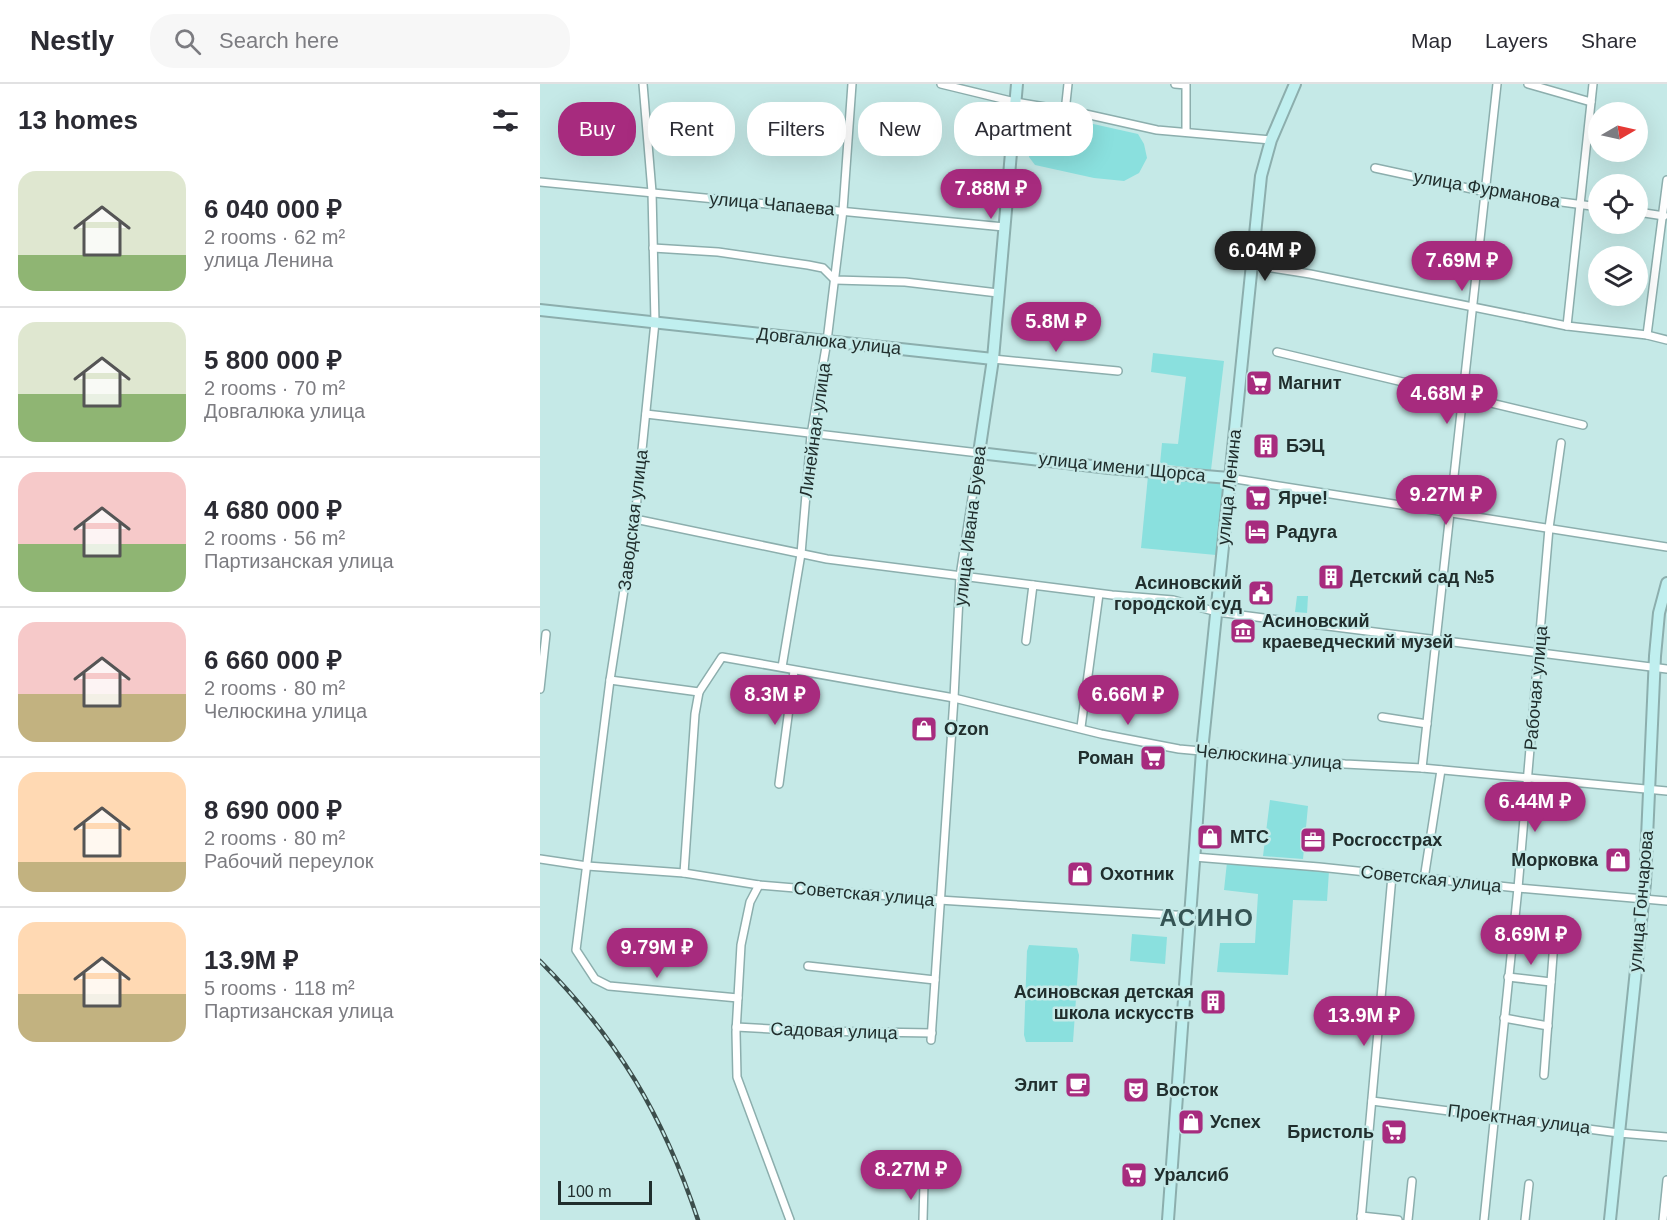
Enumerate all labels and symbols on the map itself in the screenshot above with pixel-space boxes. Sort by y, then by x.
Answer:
north arrow [1588,102,1648,162]
street label: улица Фурманова [1412,166,1563,212]
pin: 7.88M ₽ [936,169,1046,220]
street label: улица Чапаева [709,189,836,220]
pin: 6.04M ₽ [1210,231,1320,282]
pin: 7.69M ₽ [1407,241,1517,292]
pin: 5.8M ₽ [1007,302,1105,353]
street label: Довгалюка улица [756,323,903,359]
street label: Линейная улица [796,360,835,499]
supermarket icon: Магнит [1244,368,1274,398]
place label: Магнит [1278,373,1342,393]
pin: 4.68M ₽ [1392,374,1502,425]
street label: улица Ленина [1213,427,1245,546]
building icon: БЭЦ [1251,431,1281,461]
place label: БЭЦ [1286,436,1325,456]
street label: улица Ивана Буева [950,444,990,607]
street label: Заводская улица [614,447,652,592]
street label: улица имени Щорса [1038,448,1207,486]
pin: 9.27M ₽ [1391,475,1501,526]
supermarket icon: Ярче! [1243,483,1273,513]
place label: Ярче! [1278,488,1328,508]
hotel icon: Радуга [1242,517,1272,547]
place label: Радуга [1276,522,1338,542]
building icon: Детский сад №5 [1316,562,1346,592]
place label: Детский сад №5 [1350,567,1494,587]
place label: Асиновский городской суд [1114,573,1243,614]
public building icon: Асиновский городской суд [1246,578,1276,608]
place label: Асиновский краеведческий музей [1262,611,1453,652]
museum icon: Асиновский краеведческий музей [1228,616,1258,646]
street label: Рабочая улица [1521,624,1551,751]
pin: 8.3M ₽ [726,675,824,726]
pin: 6.66M ₽ [1073,675,1183,726]
shop icon: Ozon [909,714,939,744]
place label: Ozon [944,719,989,739]
street label: Челюскина улица [1195,741,1344,773]
supermarket icon: Роман [1138,743,1168,773]
place label: Роман [1078,748,1134,768]
pin: 6.44M ₽ [1480,782,1590,833]
shop icon: МТС [1195,822,1225,852]
office icon: Росгосстрах [1298,825,1328,855]
place label: МТС [1230,827,1269,847]
street label: улица Гончарова [1625,829,1657,972]
place label: Росгосстрах [1332,830,1442,850]
shop icon: Морковка [1603,845,1633,875]
place label: Морковка [1511,850,1599,870]
shop icon: Охотник [1065,859,1095,889]
street label: Советская улица [1360,862,1503,896]
place label: Охотник [1100,864,1175,884]
street label: Советская улица [793,878,936,910]
district label: АСИНО [1160,904,1254,931]
pin: 8.69M ₽ [1476,915,1586,966]
pin: 9.79M ₽ [602,928,712,979]
place label: Асиновская детская школа искусств [1014,982,1194,1023]
building icon: Асиновская детская школа искусств [1198,987,1228,1017]
pin: 13.9M ₽ [1309,996,1419,1047]
street label: Садовая улица [770,1019,899,1043]
cafe icon: Элит [1063,1070,1093,1100]
place label: Элит [1014,1075,1058,1095]
theatre icon: Восток [1121,1075,1151,1105]
place label: Восток [1156,1080,1219,1100]
street label: Проектная улица [1447,1100,1592,1138]
shop icon: Успех [1176,1107,1206,1137]
place label: Успех [1210,1112,1261,1132]
supermarket icon: Бристоль [1379,1117,1409,1147]
place label: Бристоль [1287,1122,1374,1142]
pin: 8.27M ₽ [856,1150,966,1201]
supermarket icon: Уралсиб [1119,1160,1149,1190]
place label: Уралсиб [1154,1165,1229,1185]
scale bar [558,1178,652,1206]

